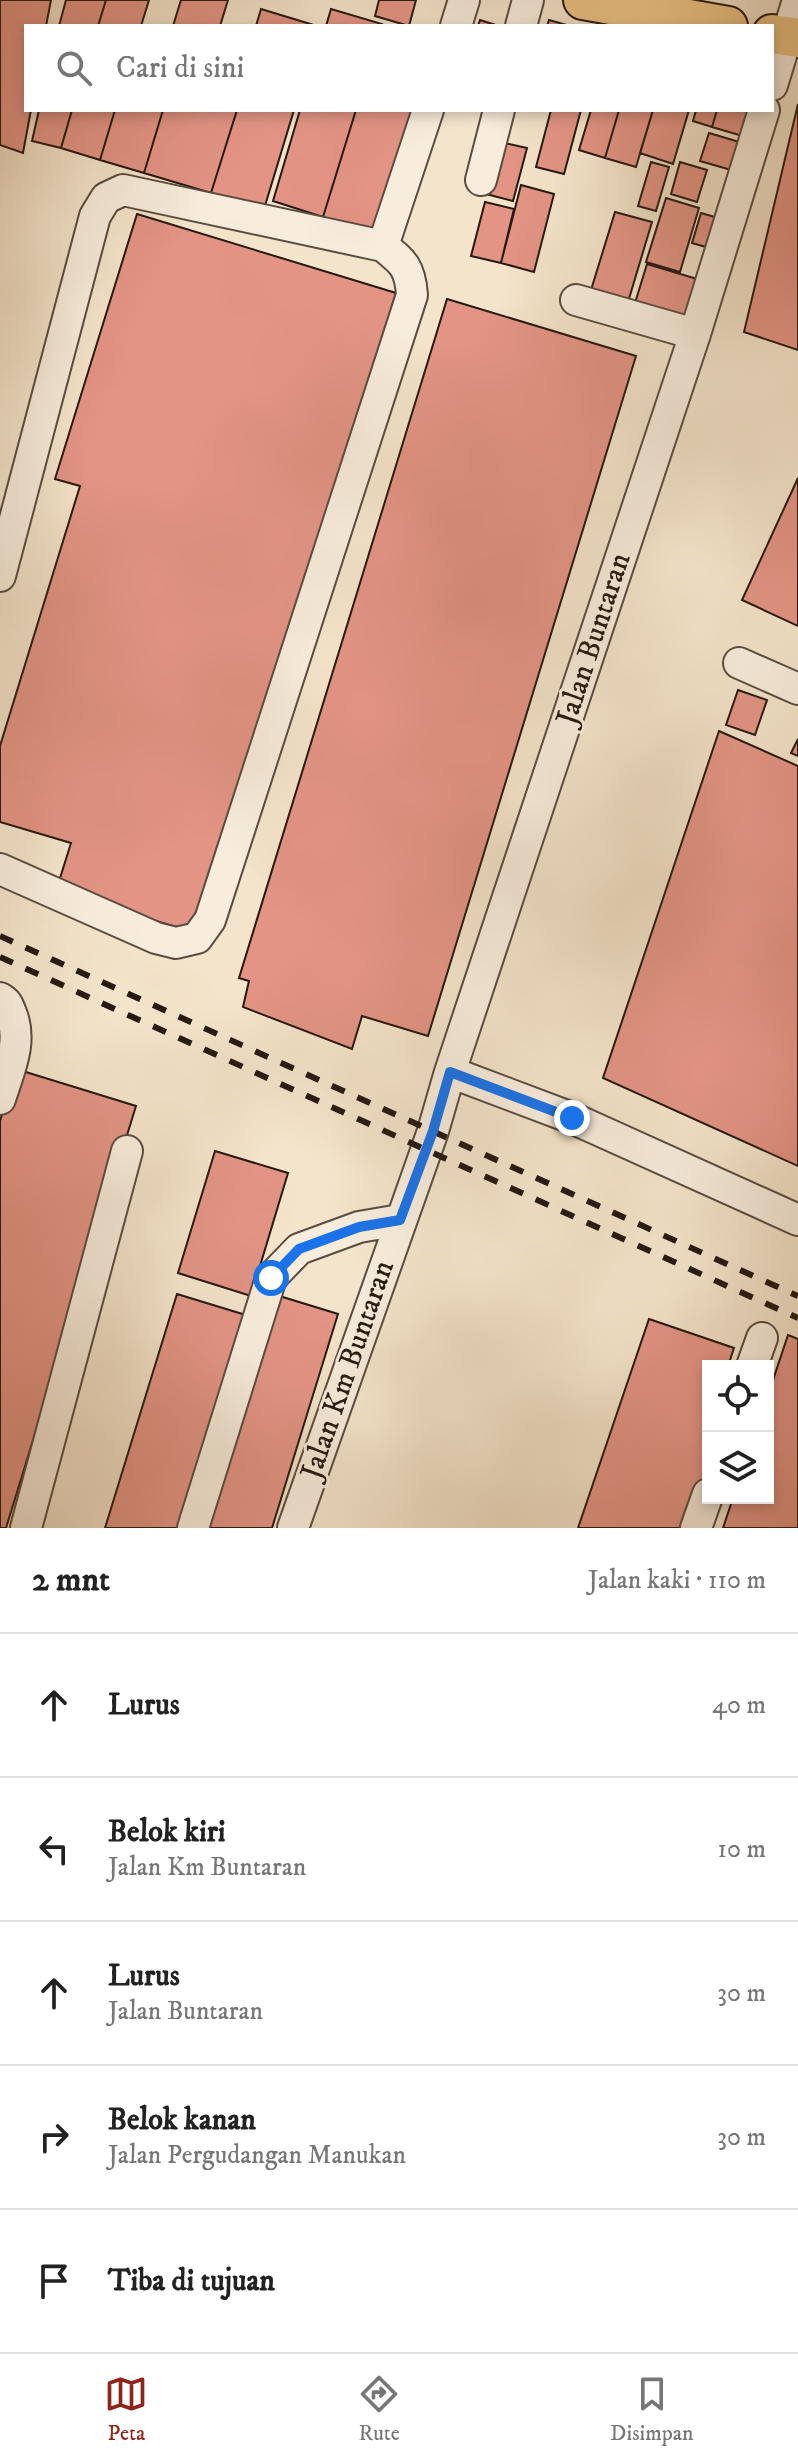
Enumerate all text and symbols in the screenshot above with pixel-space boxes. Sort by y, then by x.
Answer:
search box [24,24,774,112]
icon: search [52,46,96,90]
text: Cari di sini [116,50,244,87]
street label: Jalan Buntaran [548,548,639,733]
route end [554,1100,590,1136]
street label: Jalan Km Buntaran [292,1255,403,1487]
route start [253,1260,289,1296]
map controls [702,1360,774,1504]
button: locate [702,1360,774,1432]
button: layers [702,1432,774,1504]
text: 2 mnt [32,1559,110,1601]
text: Jalan kaki · 110 m [588,1564,766,1597]
icon: ahead [32,1683,76,1727]
text: Lurus [108,1687,180,1724]
text: 40 m [712,1689,766,1722]
text: Belok kiri [108,1814,226,1851]
icon: left [32,1827,76,1871]
text: 10 m [717,1833,766,1866]
text: Jalan Km Buntaran [108,1851,306,1884]
text: Lurus [108,1958,180,1995]
icon: ahead [32,1971,76,2015]
text: 30 m [717,1977,766,2010]
text: Jalan Buntaran [108,1995,263,2028]
text: Belok kanan [108,2102,256,2139]
icon: right [32,2115,76,2159]
text: 30 m [717,2121,766,2154]
text: Jalan Pergudangan Manukan [108,2139,406,2172]
icon: arrive [32,2259,76,2303]
text: Tiba di tujuan [108,2263,275,2300]
tab: Peta [104,2372,148,2447]
tab: Rute [357,2372,401,2447]
tab: Disimpan [610,2372,694,2447]

